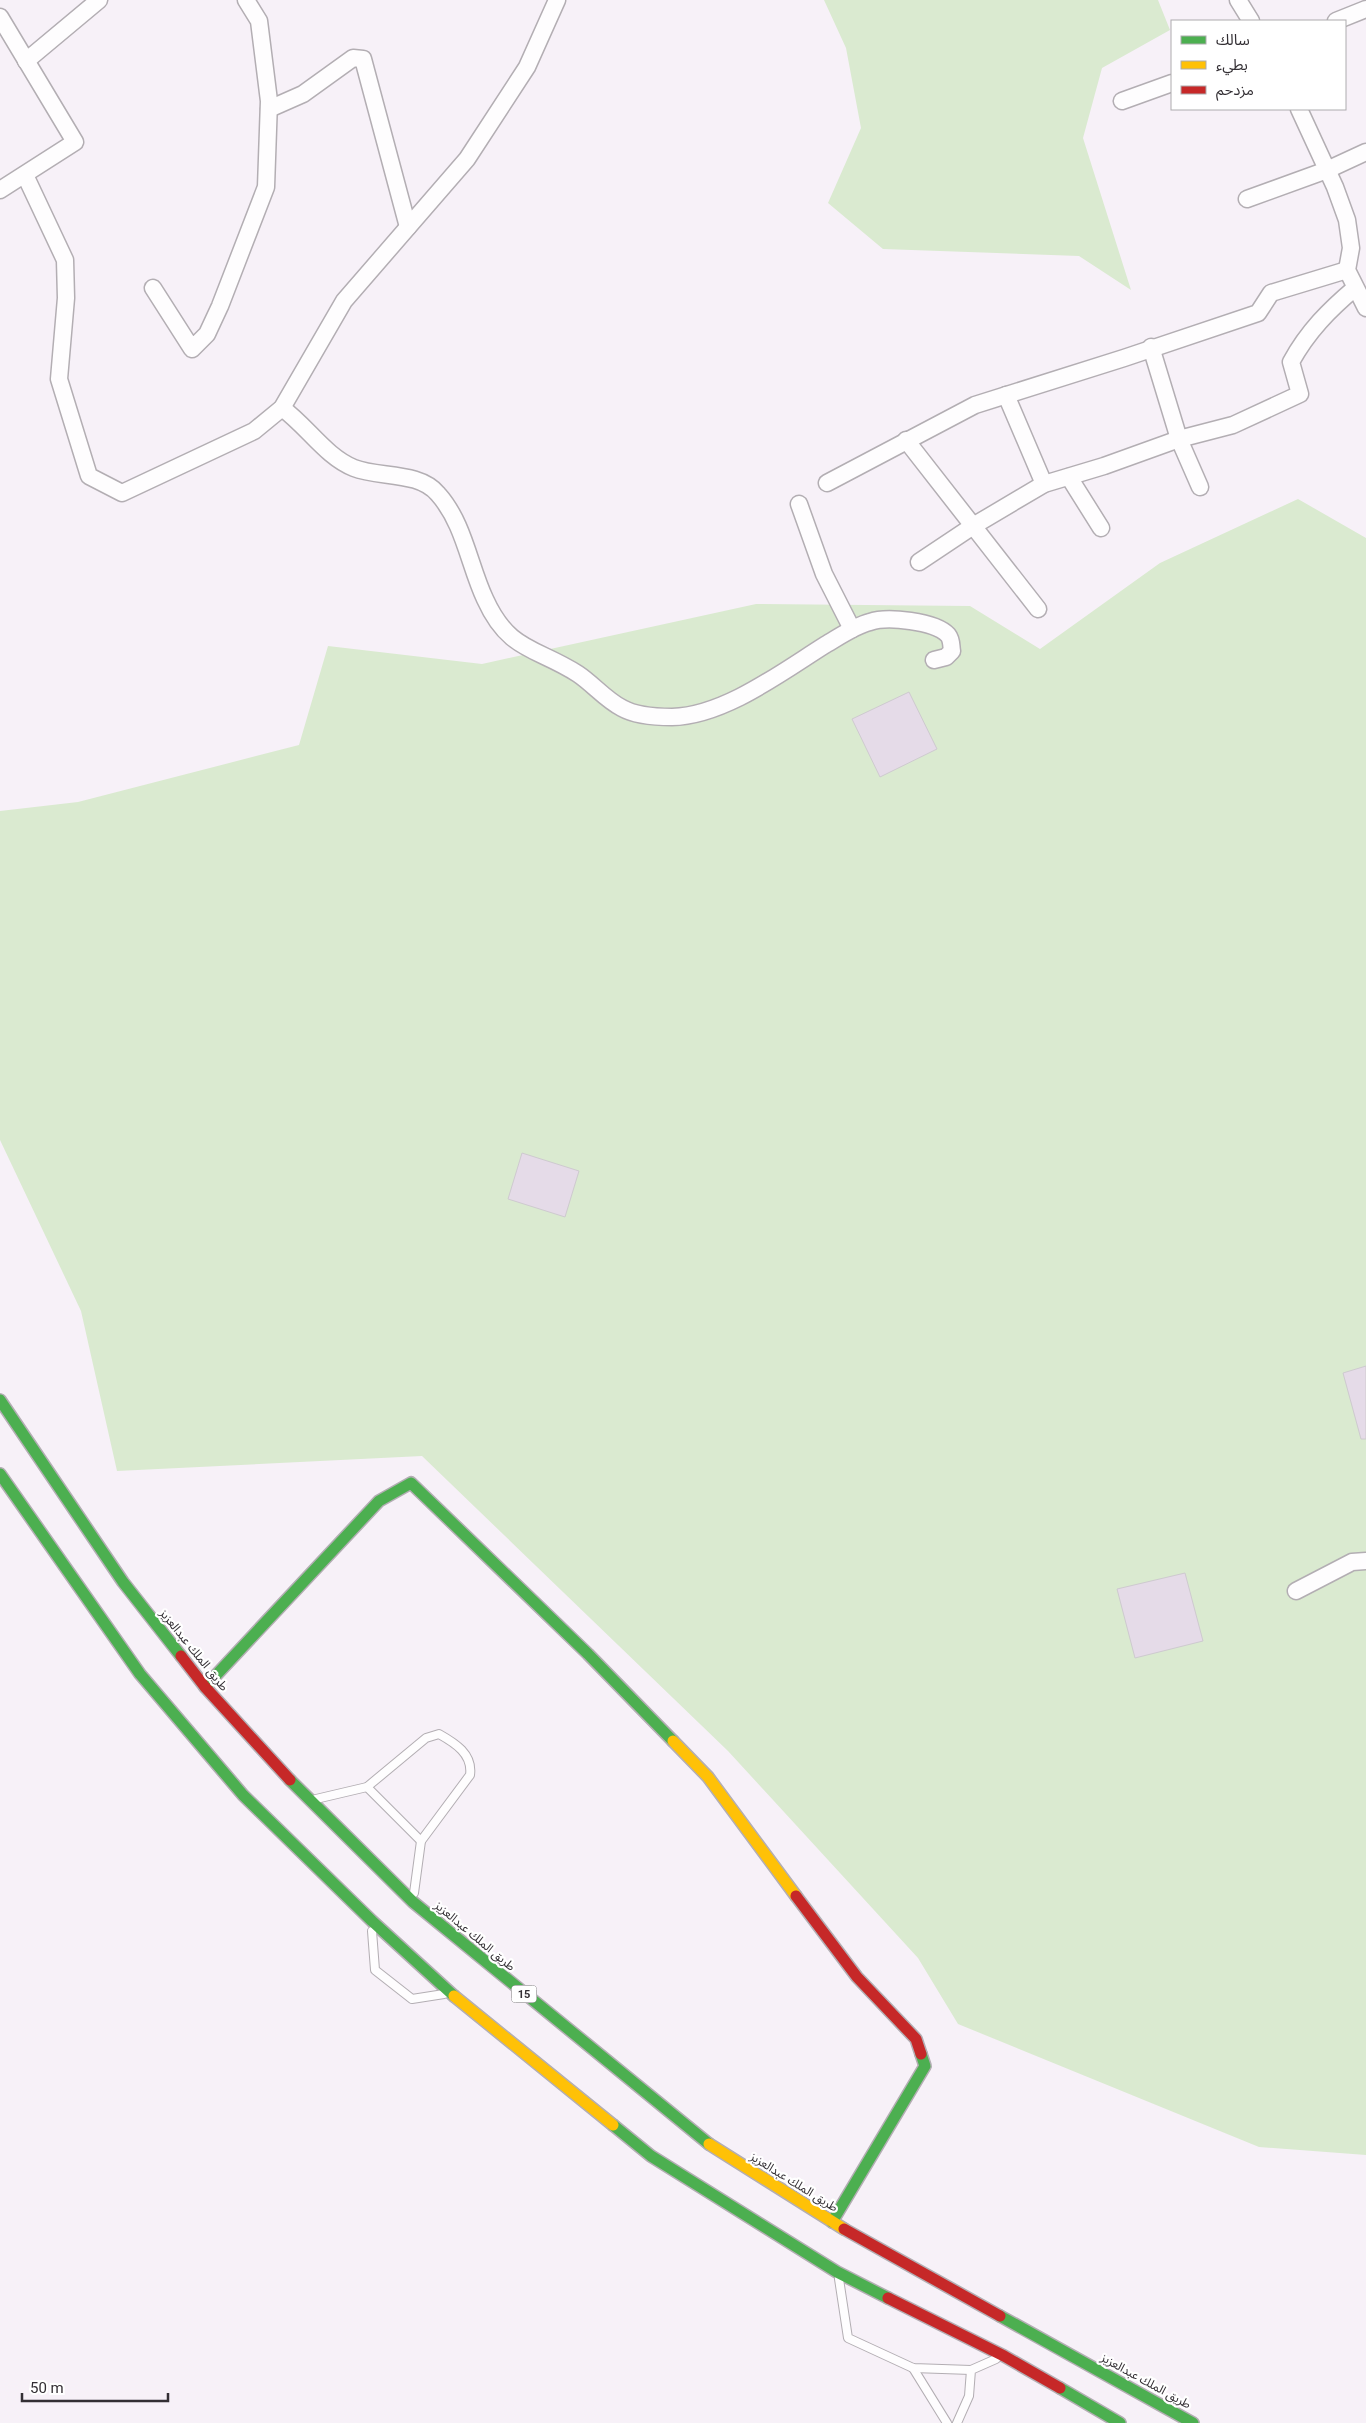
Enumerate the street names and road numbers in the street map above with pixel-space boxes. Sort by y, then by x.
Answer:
street label: طريق الملك عبدالعزيز [155,1606,231,1694]
street label: طريق الملك عبدالعزيز [430,1898,518,1975]
road number: 15 [512,1986,536,2002]
street label: طريق الملك عبدالعزيز [746,2149,840,2215]
street label: طريق الملك عبدالعزيز [1097,2350,1193,2412]

